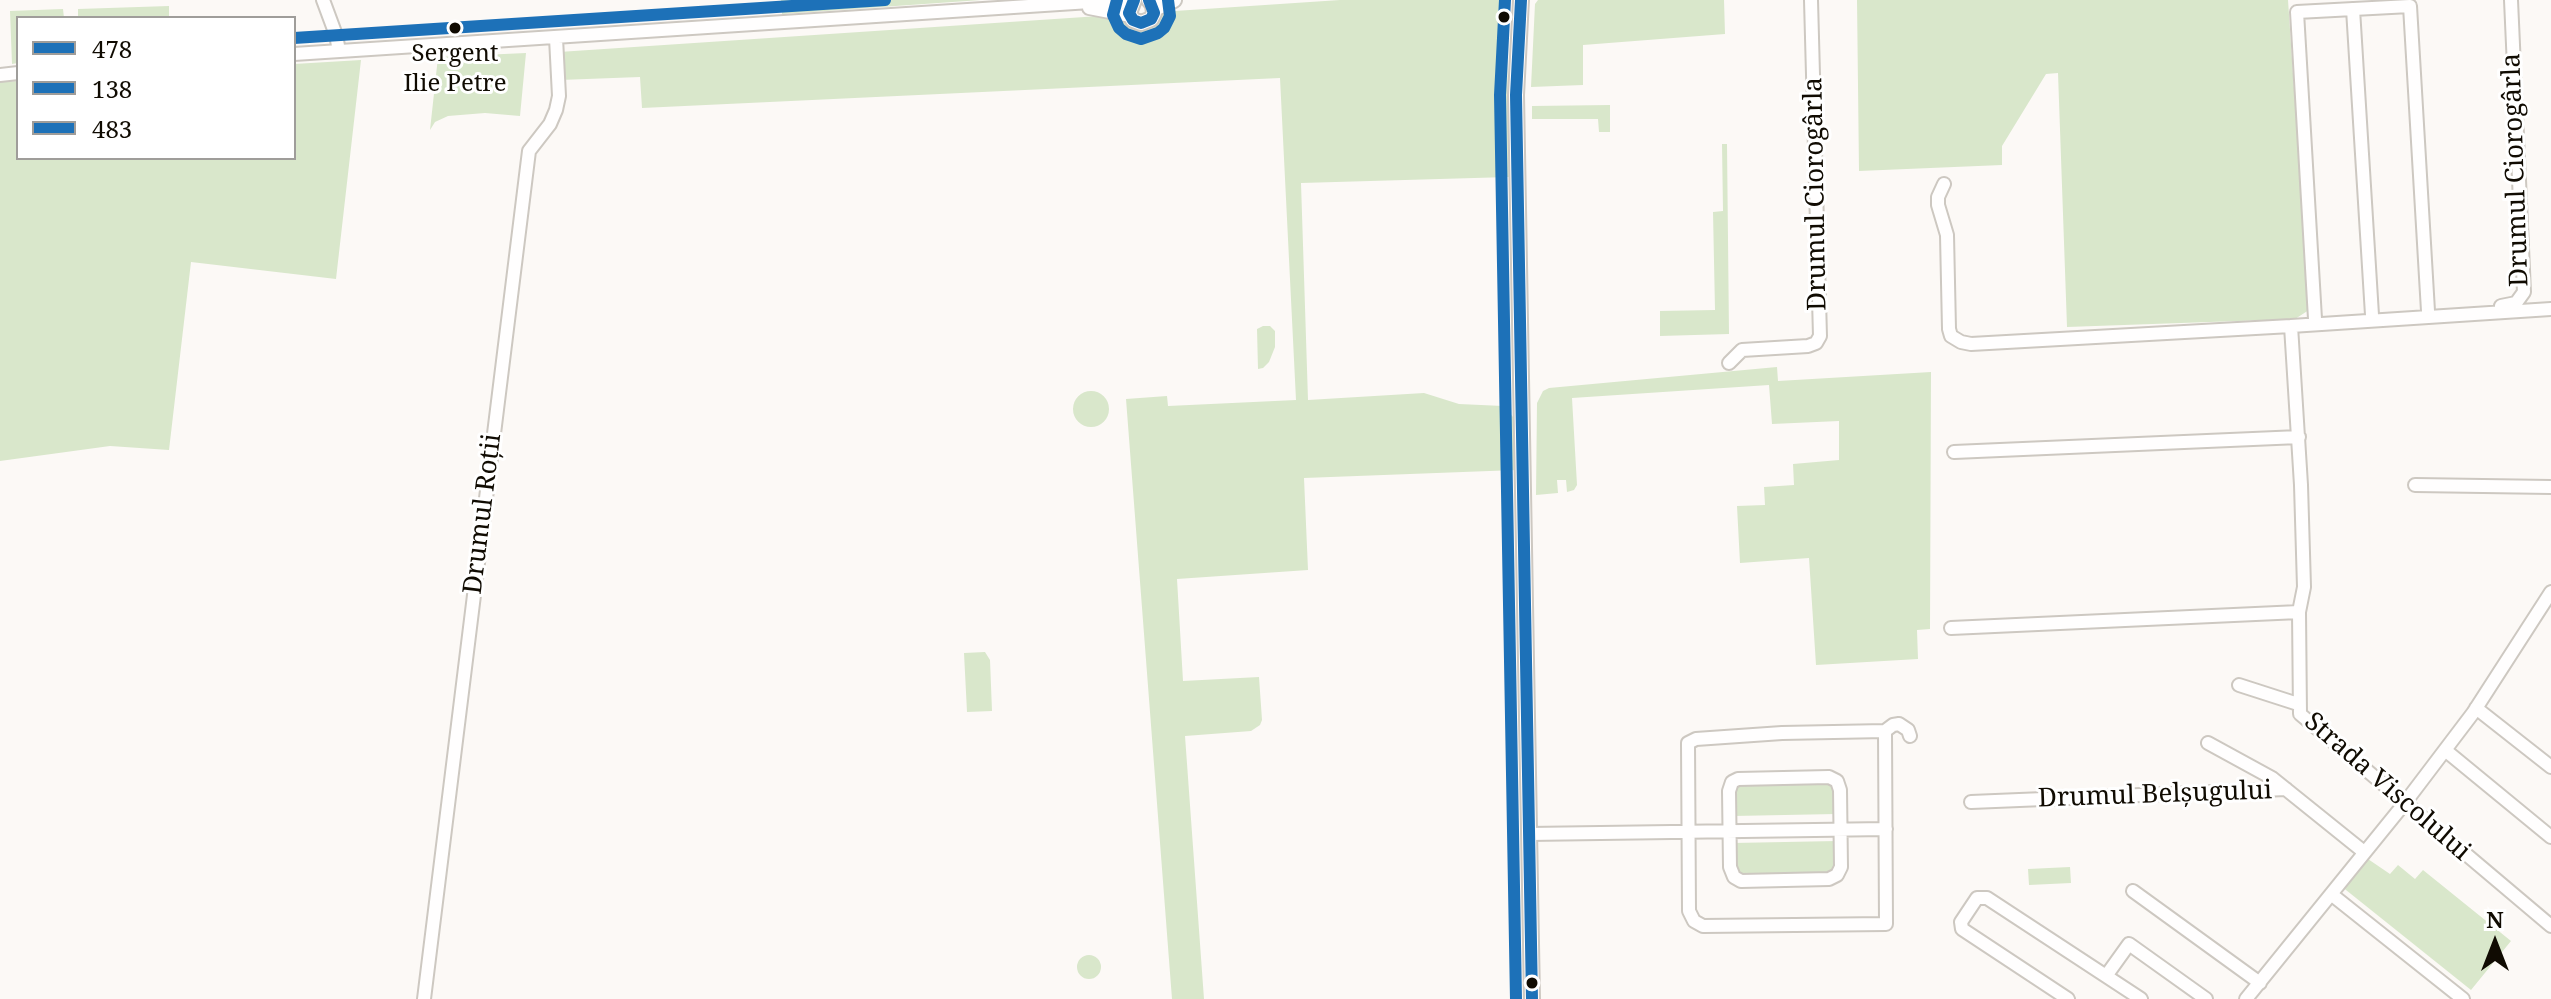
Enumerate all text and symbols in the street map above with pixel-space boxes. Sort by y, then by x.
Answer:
unlabelled marker [1496,9,1512,25]
legend [16,16,296,160]
marker: Sergent Ilie Petre [447,20,463,36]
text: 478 [92,32,132,65]
place label: Sergent Ilie Petre [404,40,506,96]
street label: Drumul Ciorogârla [2496,53,2536,287]
text: 138 [92,72,132,105]
street label: Drumul Ciorogârla [1798,77,1834,311]
text: 483 [92,112,132,145]
street label: Drumul Roții [458,432,508,596]
street label: Strada Viscolului [2298,706,2476,868]
street label: Drumul Belșugului [2037,775,2273,815]
north arrow [2455,903,2535,983]
text: N [2486,904,2504,934]
unlabelled marker [1524,975,1540,991]

